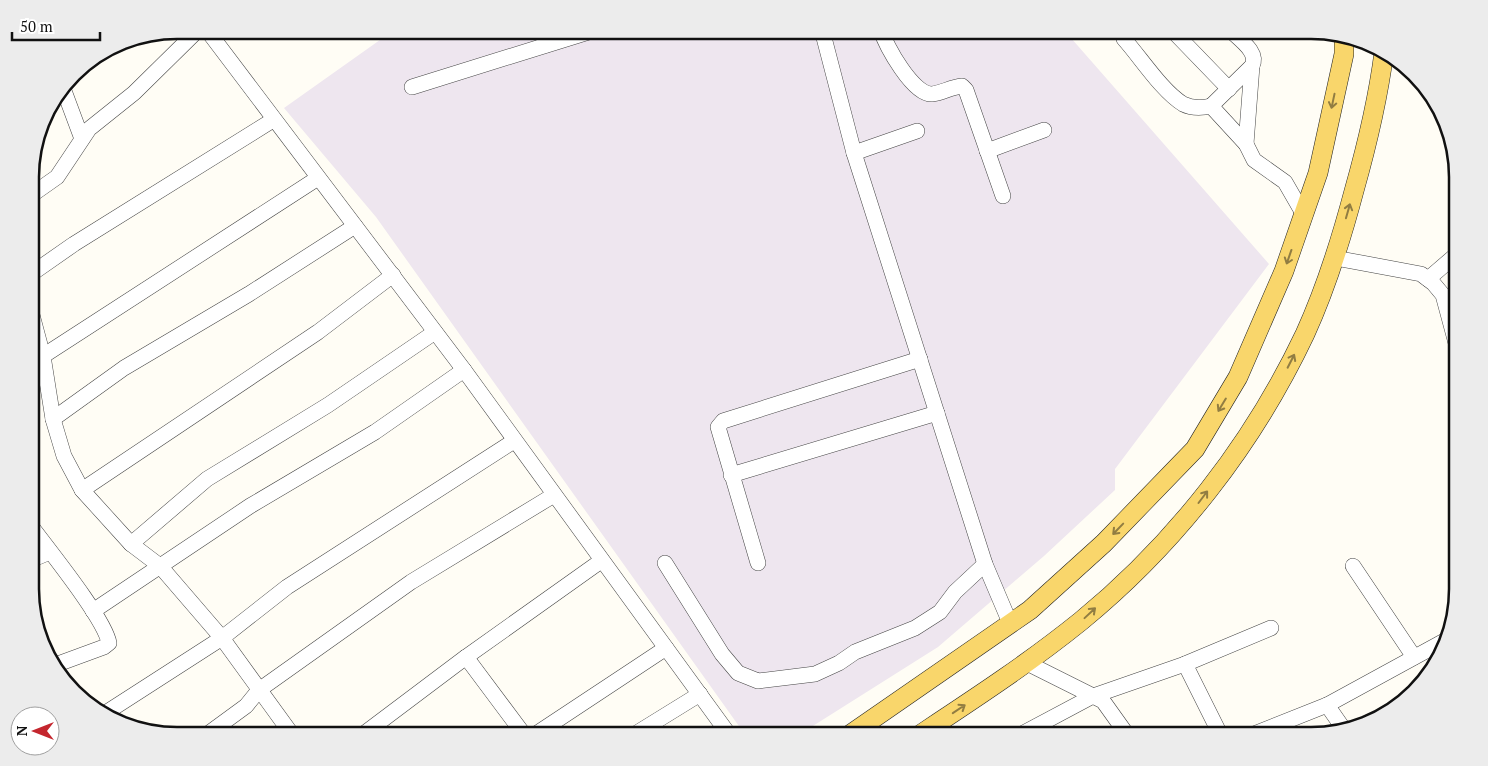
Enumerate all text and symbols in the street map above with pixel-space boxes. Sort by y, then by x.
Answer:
scale bar [12,10,100,42]
text: 50 m [20,16,53,36]
one-way arrow [1328,93,1338,109]
one-way arrow [1344,204,1354,220]
one-way arrow [1284,249,1293,264]
one-way arrow [1287,354,1297,369]
one-way arrow [1216,397,1226,411]
one-way arrow [1198,490,1208,504]
one-way arrow [1112,522,1124,535]
one-way arrow [1084,607,1097,619]
one-way arrow [952,704,966,714]
north arrow [10,706,60,756]
text: N [12,725,31,736]

